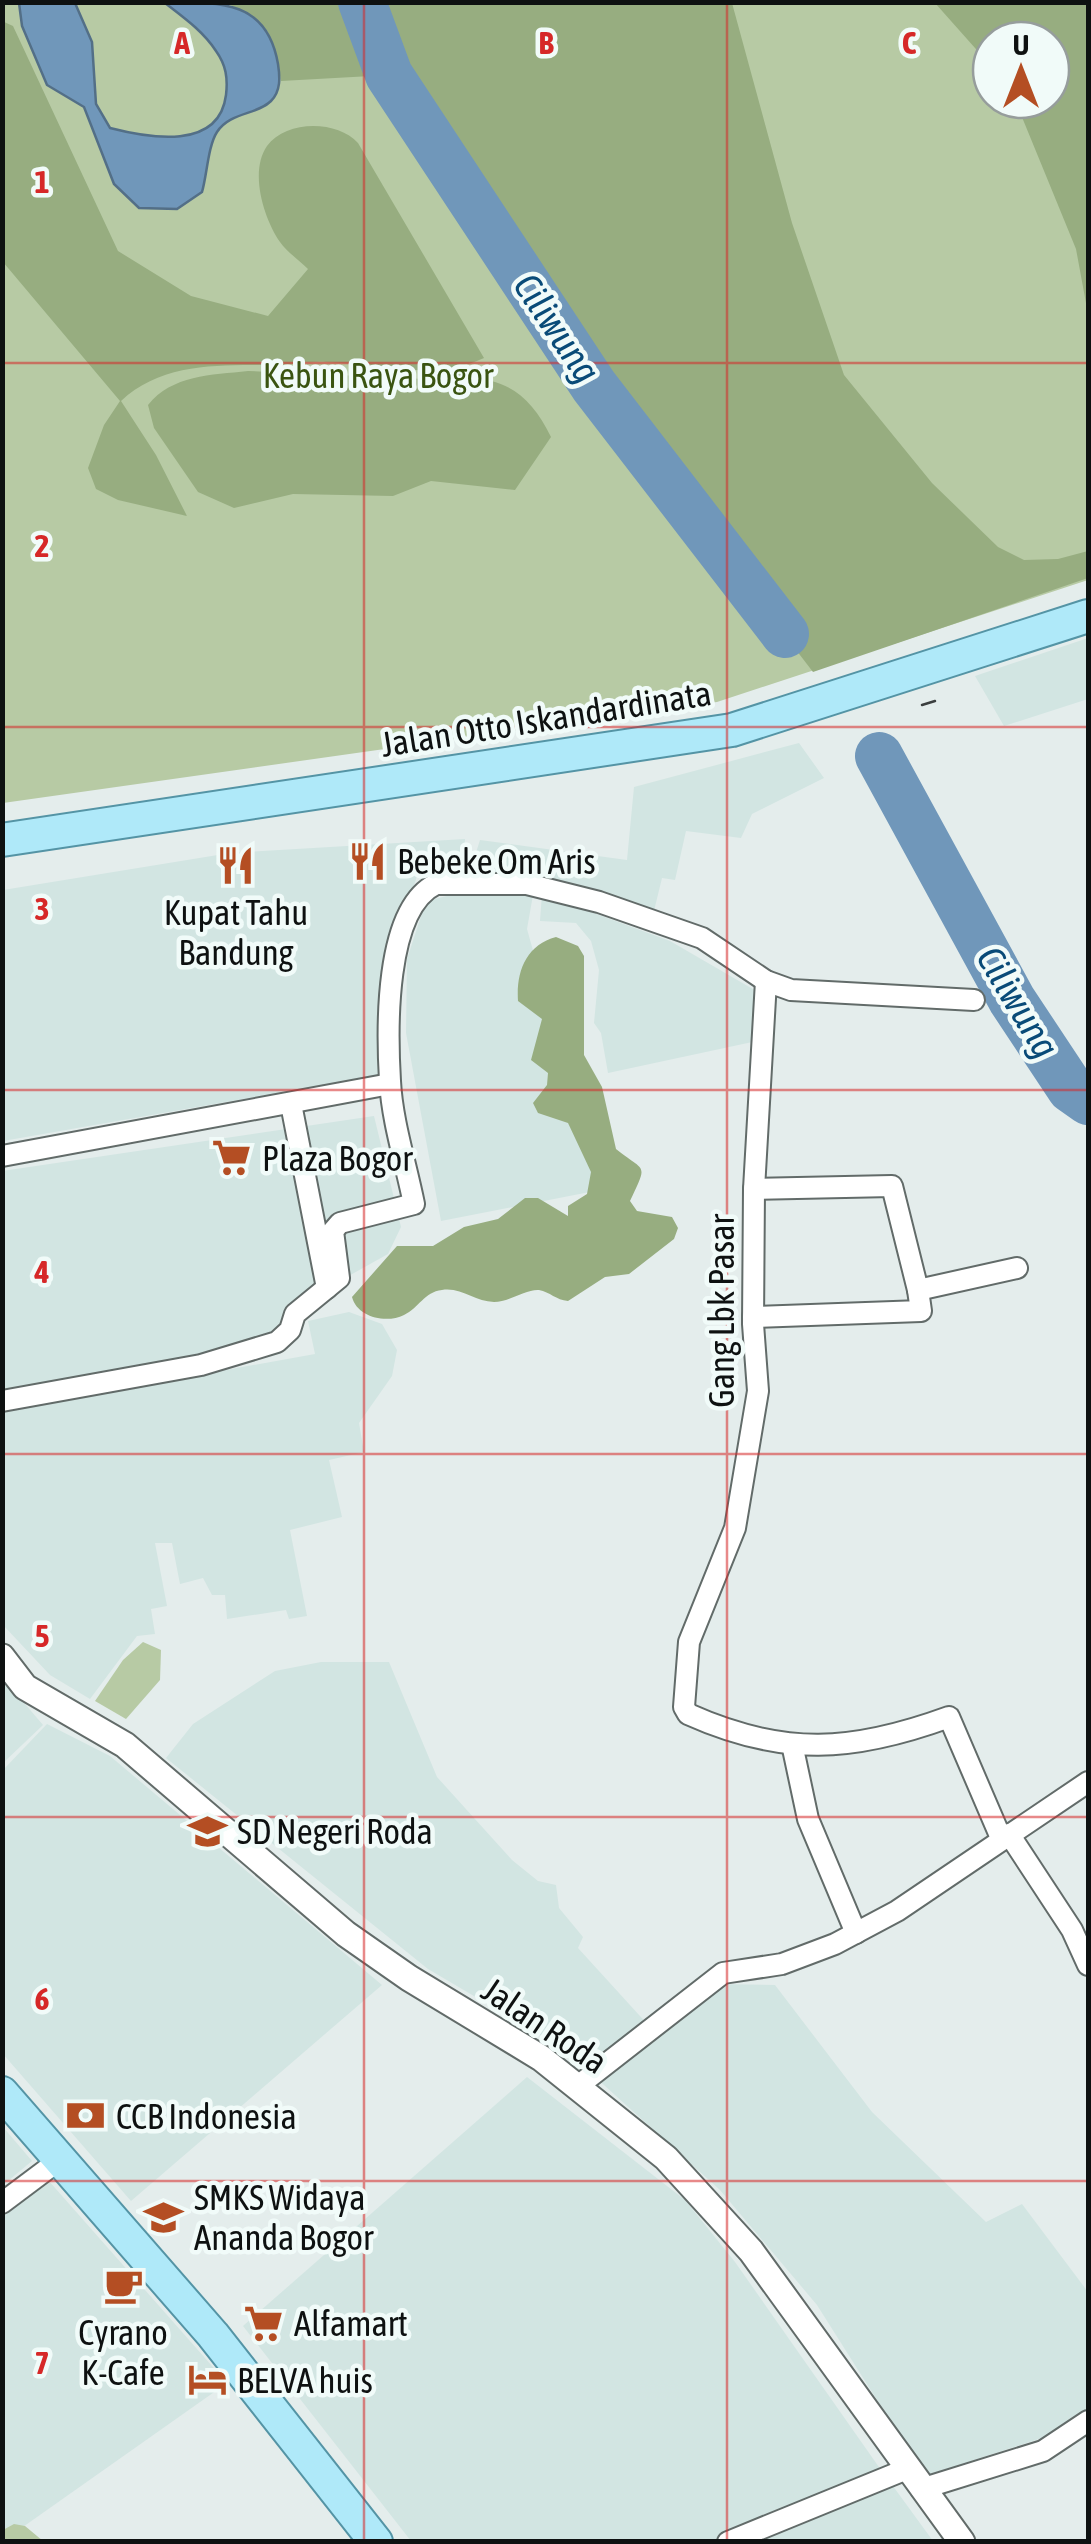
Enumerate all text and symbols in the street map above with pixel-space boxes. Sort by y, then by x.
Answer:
north arrow [971,20,1071,120]
text: A [173,24,190,61]
text: B [538,24,554,61]
text: C [902,24,917,61]
text: U [1013,29,1029,61]
text: 1 [34,163,50,200]
water label: Ciliwung [505,265,609,391]
park label: Kebun Raya Bogor [263,355,494,395]
text: 2 [34,527,50,564]
street label: Jalan Otto Iskandardinata [378,672,714,764]
restaurant icon: Bebeke Om Aris [346,840,388,882]
place label: Bebeke Om Aris [397,841,596,881]
restaurant icon: Kupat Tahu Bandung [215,844,257,886]
text: 3 [34,890,50,927]
place label: Kupat Tahu Bandung [164,892,308,972]
water label: Ciliwung [968,939,1068,1065]
supermarket icon: Plaza Bogor [211,1137,253,1179]
place label: Plaza Bogor [262,1138,413,1178]
street label: Gang Lbk Pasar [701,1213,741,1408]
text: 4 [33,1253,50,1290]
text: 5 [34,1617,50,1654]
school or university icon: SD Negeri Roda [186,1810,228,1852]
place label: SD Negeri Roda [237,1811,433,1851]
street label: Jalan Roda [475,1969,615,2081]
text: 6 [34,1980,50,2017]
bank icon: CCB Indonesia [65,2095,107,2137]
place label: CCB Indonesia [116,2096,297,2136]
place label: SMKS Widaya Ananda Bogor [194,2177,374,2257]
school or university icon: SMKS Widaya Ananda Bogor [143,2196,185,2238]
cafe icon: Cyrano K-Cafe [102,2264,144,2306]
supermarket icon: Alfamart [243,2302,285,2344]
place label: Alfamart [294,2303,408,2343]
place label: Cyrano K-Cafe [78,2312,168,2392]
text: 7 [34,2344,50,2381]
hotel icon: BELVA huis [186,2359,228,2401]
place label: BELVA huis [237,2360,373,2400]

